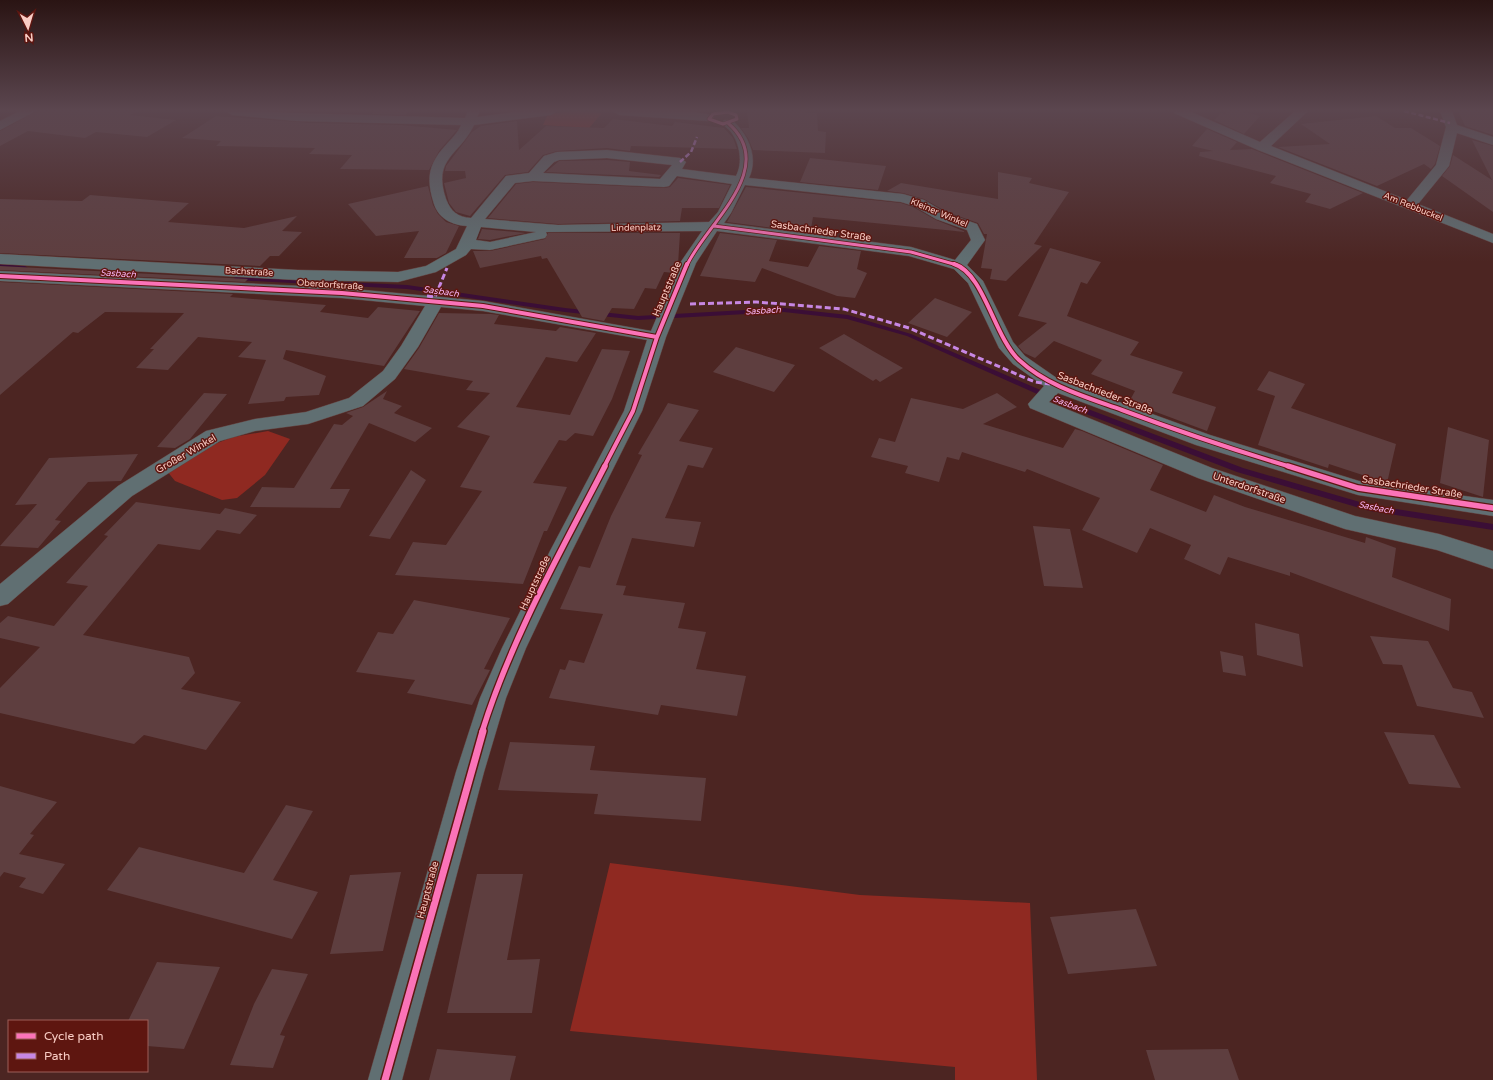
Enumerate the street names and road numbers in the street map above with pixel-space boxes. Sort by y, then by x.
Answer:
street label: Am Rebbuckel [1382,190,1444,224]
street label: Kleiner Winkel [909,196,969,230]
street label: Sasbachrieder Straße [770,218,872,244]
street label: Lindenplatz [611,222,662,234]
street label: Hauptstraße [650,259,684,319]
street label: Bachstraße [225,265,273,279]
street label: Oberdorfstraße [297,277,363,293]
street label: Sasbachrieder Straße [1056,369,1154,417]
street label: Großer Winkel [154,432,218,476]
street label: Unterdorfstraße [1211,470,1287,506]
street label: Sasbachrieder Straße [1361,473,1463,501]
street label: Hauptstraße [517,553,553,612]
street label: Hauptstraße [415,860,442,920]

